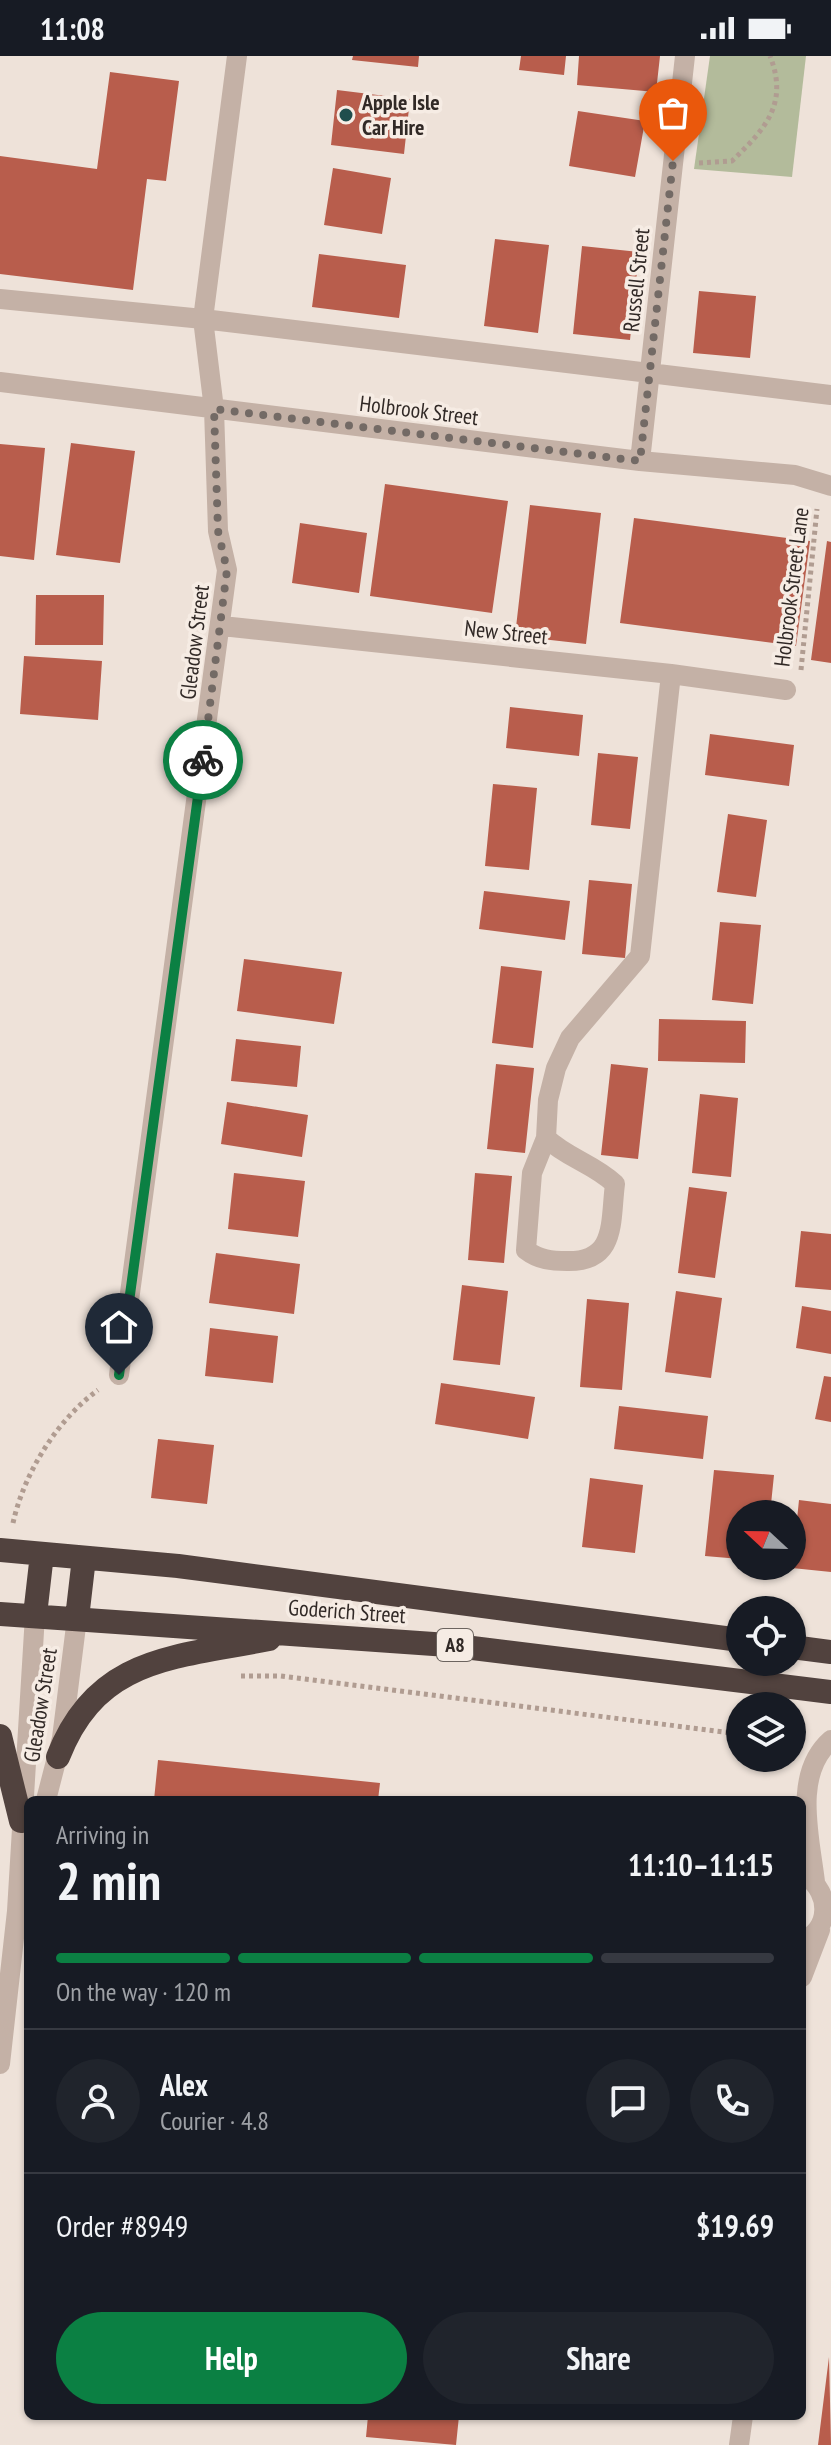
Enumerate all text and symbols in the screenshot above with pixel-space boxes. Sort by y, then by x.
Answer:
text: 11:08 [40,9,105,48]
pin [639,79,707,161]
place label: Apple Isle Car Hire [361,88,440,141]
icon: bag [651,91,695,135]
marker: Apple Isle Car Hire [337,106,355,124]
street label: Russell Street [617,227,655,333]
street label: Holbrook Street [358,389,480,431]
street label: Holbrook Street Lane [767,506,815,668]
street label: Gleadow Street [173,583,215,701]
street label: New Street [463,614,549,650]
courier [163,720,243,800]
icon: bike [181,738,225,782]
pin [85,1293,153,1375]
icon: home [97,1305,141,1349]
north arrow [726,1500,806,1580]
map controls [726,1500,806,1772]
street label: Goderich Street [287,1593,407,1629]
button: locate [726,1596,806,1676]
road number: A8 [437,1629,473,1661]
street label: Gleadow Street [17,1646,63,1764]
button: layers [726,1692,806,1772]
text: Arriving in [56,1818,149,1851]
text: 11:10–11:15 [628,1845,774,1884]
text: 2 min [56,1847,161,1914]
text: On the way · 120 m [56,1975,231,2008]
button: person [56,2059,140,2143]
button: chat [586,2059,670,2143]
button: phone [690,2059,774,2143]
text: Alex [160,2065,208,2104]
text: Courier · 4.8 [160,2104,269,2137]
text: Order #8949 [56,2206,188,2245]
text: $19.69 [696,2206,774,2245]
button: Help [56,2312,407,2404]
button: Share [423,2312,774,2404]

